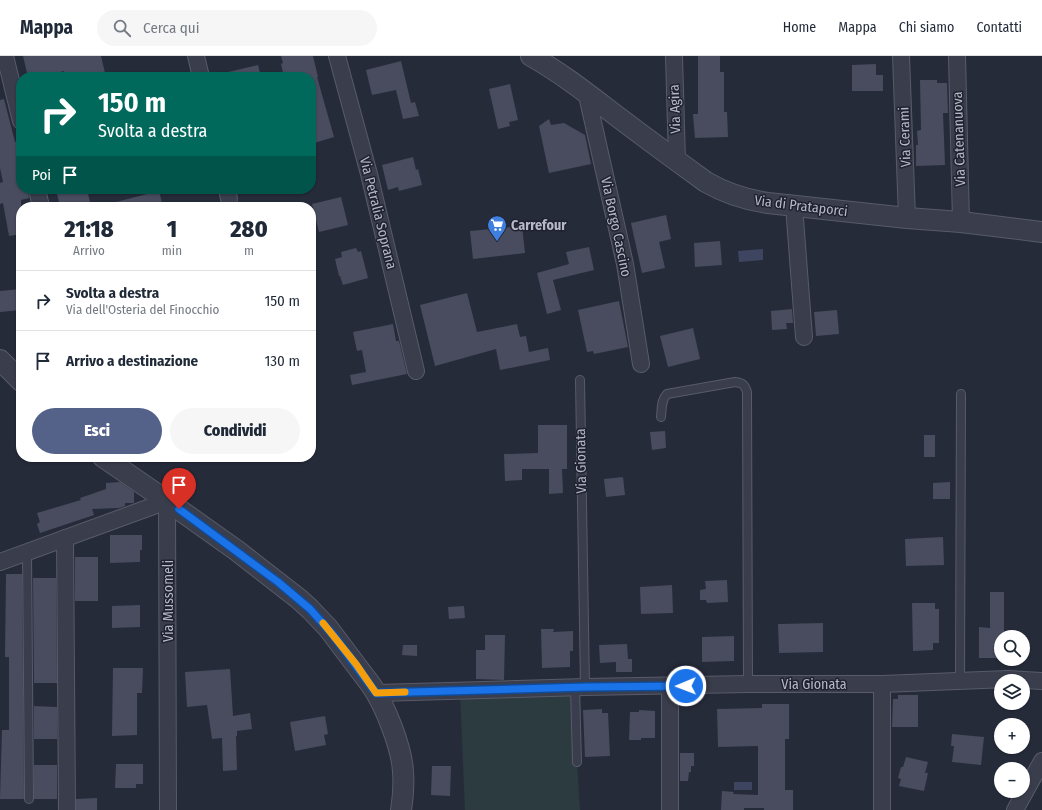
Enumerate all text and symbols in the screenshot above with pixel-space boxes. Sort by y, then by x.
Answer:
search box [97,10,377,46]
text: Mappa [20,16,73,39]
icon: search [111,17,133,39]
text: Cerca qui [143,19,199,37]
text: Home [783,19,816,36]
text: Mappa [838,19,877,36]
text: Chi siamo [899,19,954,36]
text: Contatti [976,19,1022,36]
street label: Via Agira [666,84,684,134]
text: 150 m [98,86,166,119]
icon: right [32,88,84,140]
street label: Via Catenanuova [949,91,969,187]
street label: Via Cerami [895,107,915,167]
text: Svolta a destra [98,120,207,142]
street label: Via Petralia Soprana [356,155,400,271]
icon: arrive [59,164,81,186]
text: Poi [32,166,51,184]
street label: Via Borgo Cascino [597,176,635,278]
street label: Via di Prataporci [753,192,849,220]
supermarket icon: Carrefour [486,214,508,242]
text: 21:18 [64,215,114,243]
text: 1 [167,215,177,243]
text: 280 [230,215,268,243]
place label: Carrefour [511,217,567,234]
text: Arrivo [73,243,105,258]
text: min [162,243,182,258]
text: m [244,243,254,258]
text: Svolta a destra [66,284,159,302]
icon: right [32,290,54,312]
text: 150 m [264,292,300,310]
text: Via dell'Osteria del Finocchio [66,302,219,317]
icon: arrive [32,350,54,372]
text: Arrivo a destinazione [66,352,198,370]
text: 130 m [265,352,300,370]
button: Esci [32,408,162,454]
button: Condividi [170,408,300,454]
street label: Via Gionata [572,428,590,494]
pin [162,468,196,509]
icon: arrive [168,474,190,496]
street label: Via Mussomeli [160,560,177,642]
map controls [994,630,1030,798]
button: search [994,630,1030,666]
position arrow [665,665,707,707]
button: layers [994,674,1030,710]
street label: Via Gionata [781,676,847,693]
button: + [994,718,1030,754]
button: − [994,762,1030,798]

